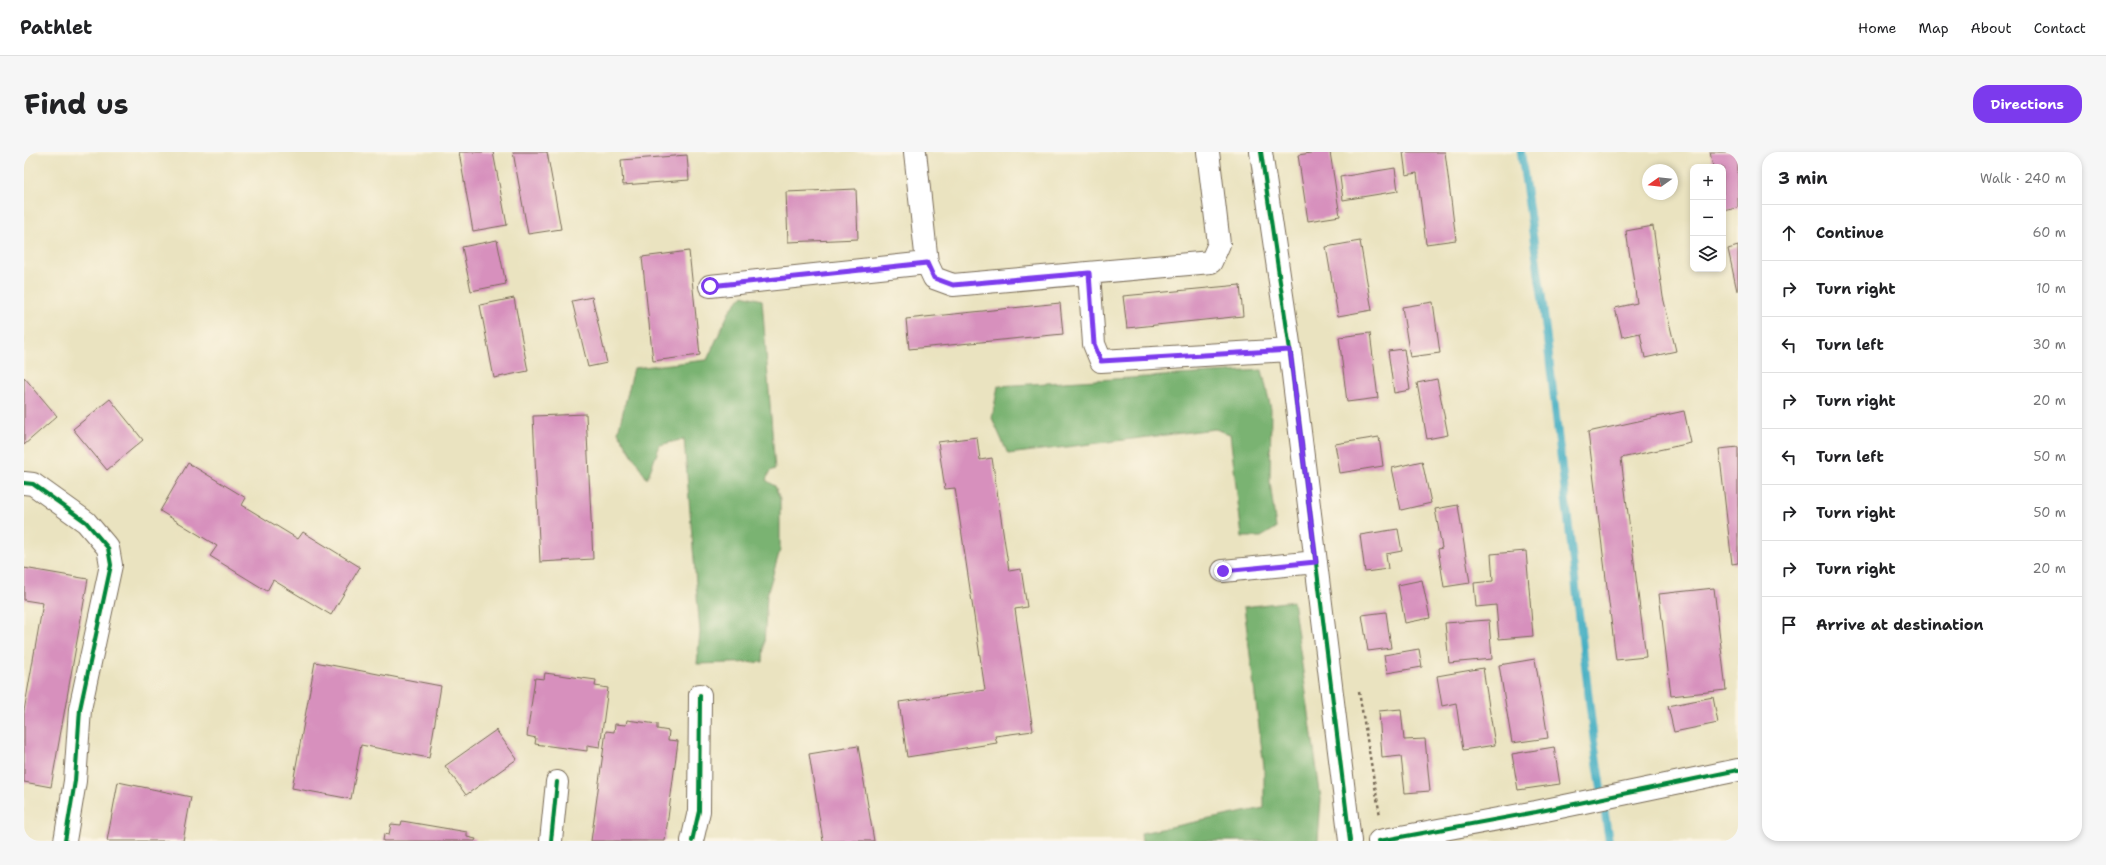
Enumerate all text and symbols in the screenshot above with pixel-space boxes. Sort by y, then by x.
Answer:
text: Pathlet [20,15,92,40]
text: Home [1858,19,1897,37]
text: Map [1919,19,1949,37]
text: About [1971,19,2012,37]
text: Contact [2034,19,2086,37]
text: Find us [24,85,129,123]
button: Directions [1973,85,2082,123]
north arrow [1642,164,1678,200]
map controls [1690,164,1726,272]
button: + [1690,164,1726,200]
text: 3 min [1778,167,1828,189]
text: Walk · 240 m [1980,170,2066,187]
button: − [1690,200,1726,236]
icon: ahead [1778,222,1800,244]
text: Continue [1816,223,1884,243]
text: 60 m [2033,224,2066,241]
button: layers [1690,236,1726,272]
route start [701,277,719,295]
icon: right [1778,278,1800,300]
text: Turn right [1816,279,1896,299]
text: 10 m [2036,280,2066,297]
icon: left [1778,334,1800,356]
text: Turn left [1816,335,1884,355]
text: 30 m [2032,336,2066,353]
icon: right [1778,390,1800,412]
text: Turn right [1816,391,1896,411]
text: 20 m [2033,392,2066,409]
icon: left [1778,446,1800,468]
text: Turn left [1816,447,1884,467]
text: 50 m [2033,448,2066,465]
icon: right [1778,502,1800,524]
text: Turn right [1816,503,1896,523]
text: 50 m [2033,504,2066,521]
icon: right [1778,558,1800,580]
text: Turn right [1816,559,1896,579]
text: 20 m [2033,560,2066,577]
route end [1214,562,1232,580]
icon: arrive [1778,614,1800,636]
text: Arrive at destination [1816,615,1984,635]

